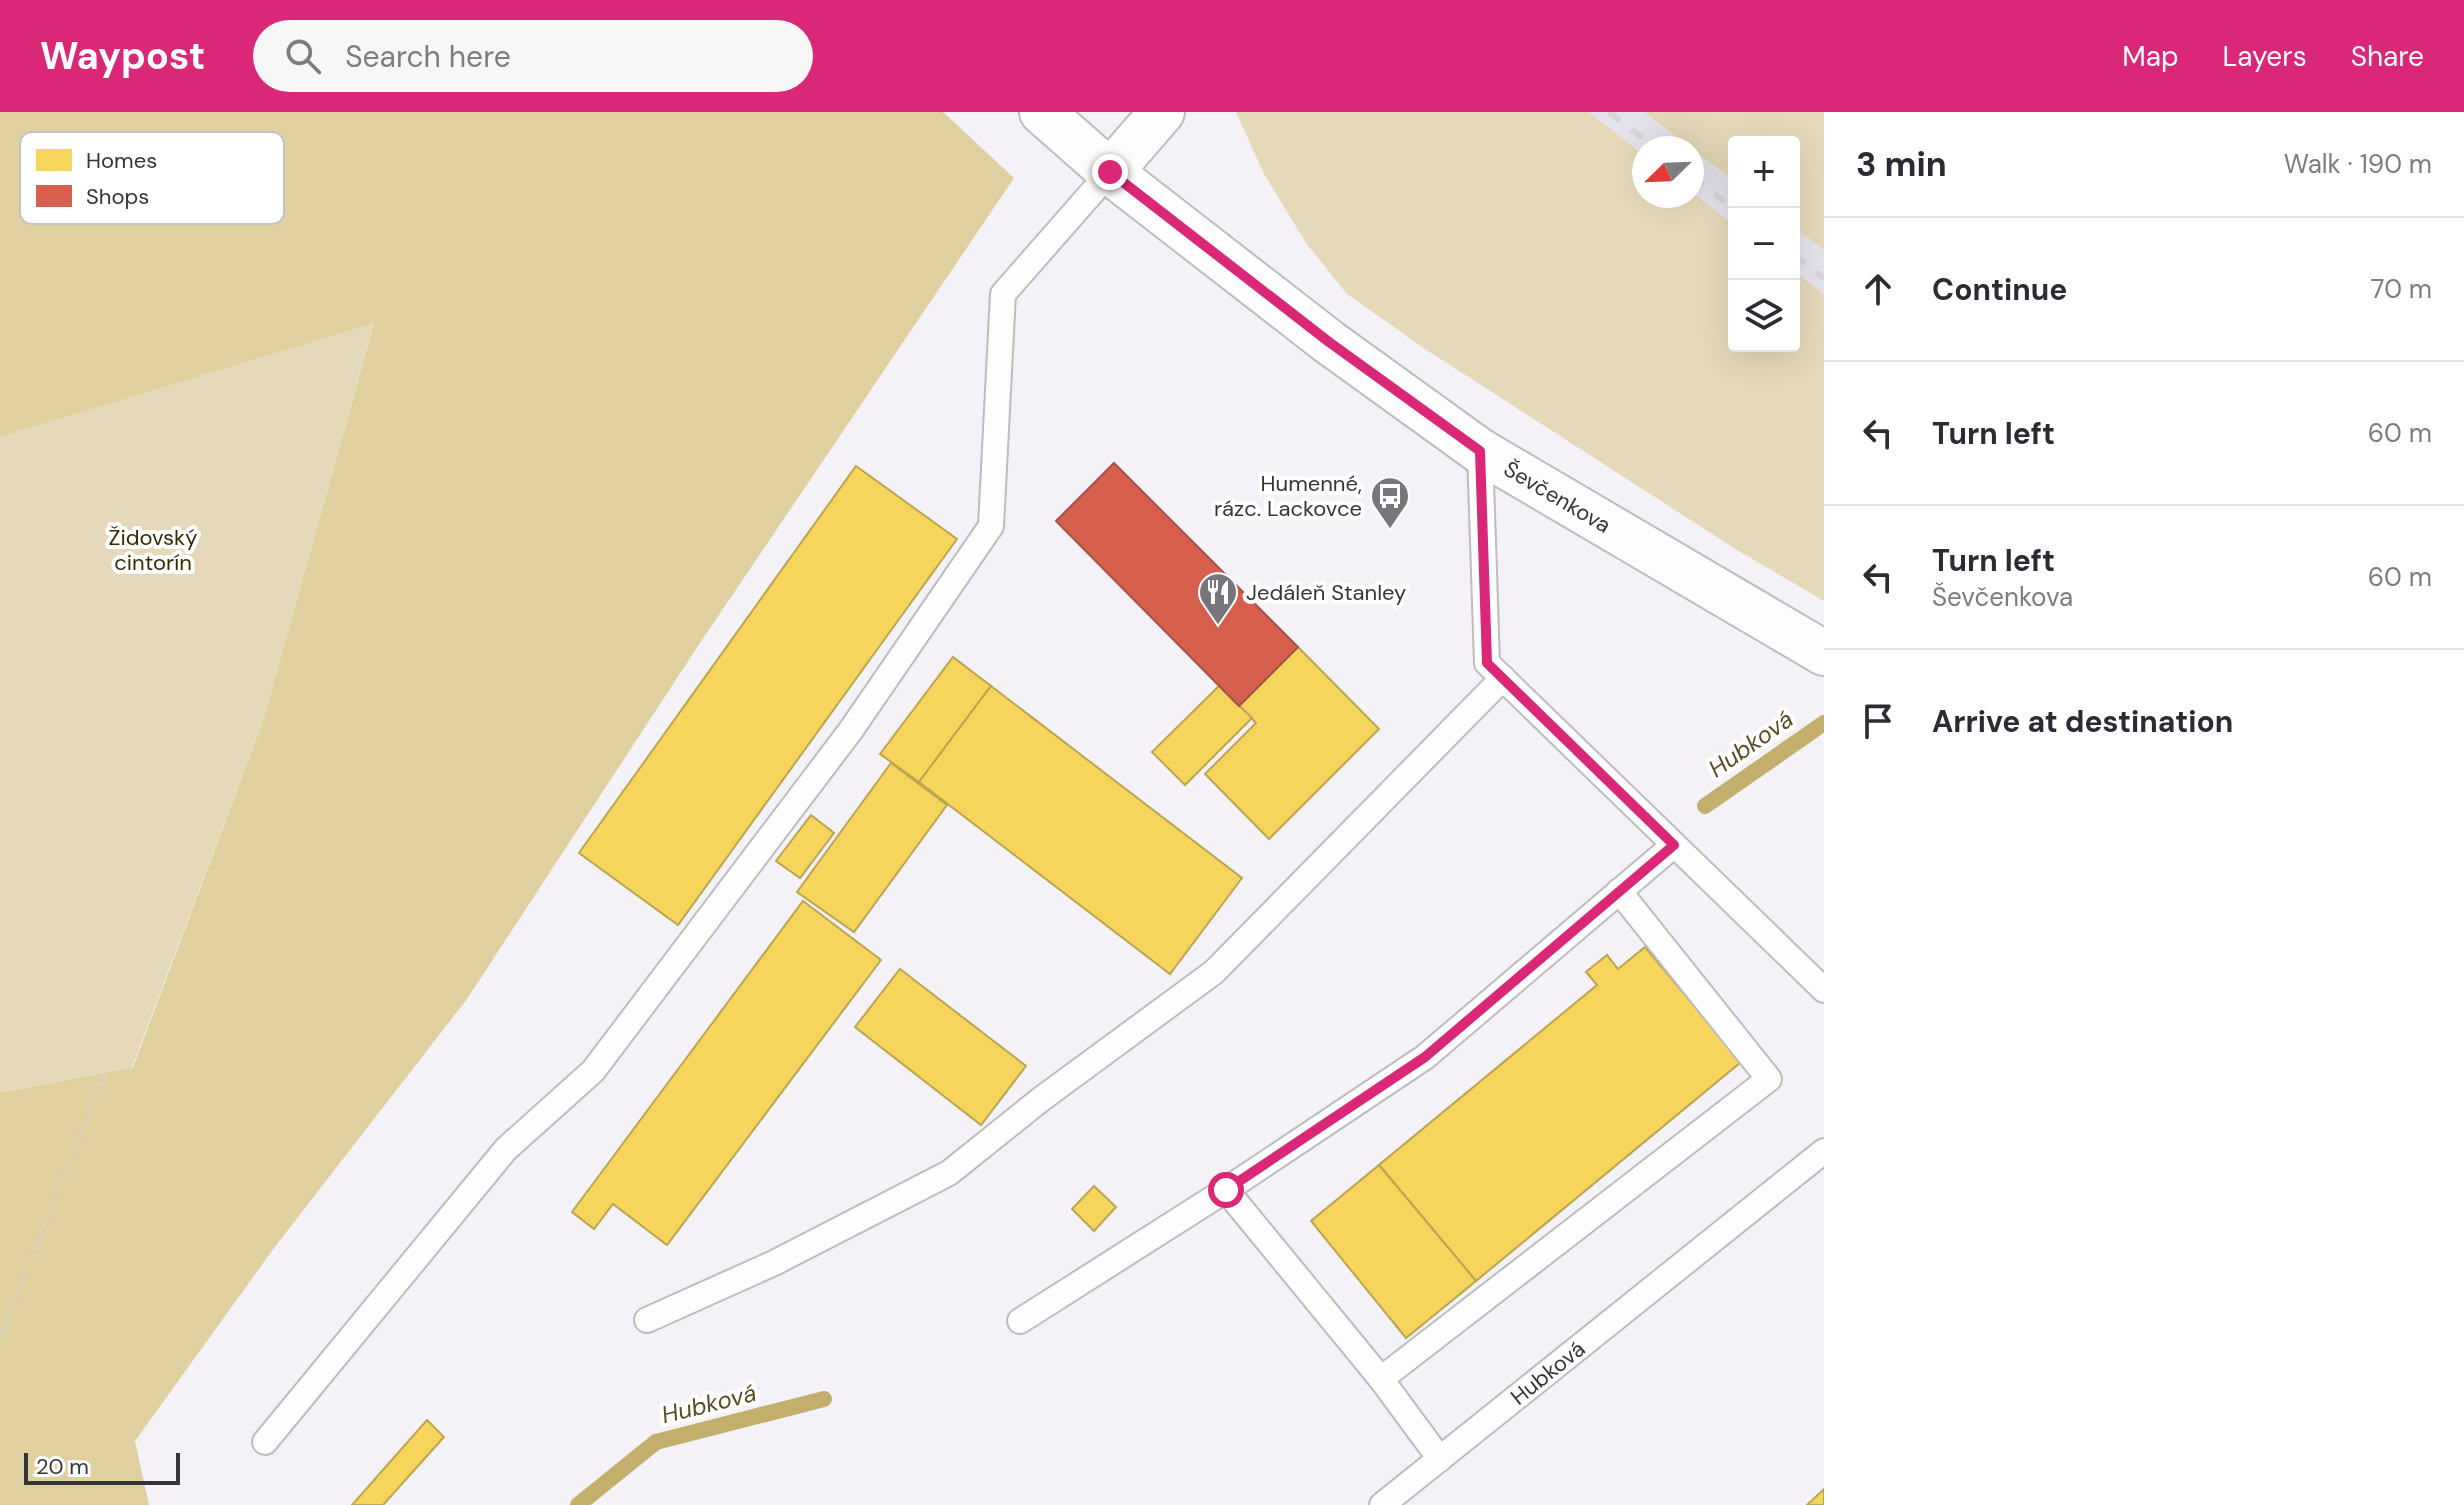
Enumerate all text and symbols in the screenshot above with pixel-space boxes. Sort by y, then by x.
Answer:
search box [253,20,813,92]
text: Waypost [40,31,205,81]
icon: search [281,34,325,78]
text: Search here [345,37,511,76]
text: Map [2122,38,2179,75]
text: Layers [2223,38,2307,75]
text: Share [2351,38,2424,75]
legend [20,132,284,224]
north arrow [1632,136,1704,208]
map controls [1728,136,1800,352]
button: + [1728,136,1800,208]
text: 3 min [1856,142,1947,187]
text: Homes [86,146,157,175]
text: Walk · 190 m [2284,147,2432,181]
route end [1092,154,1128,190]
text: Shops [86,182,149,211]
button: − [1728,208,1800,280]
icon: ahead [1856,267,1900,311]
text: Continue [1932,270,2067,309]
text: 70 m [2371,272,2432,306]
button: layers [1728,280,1800,352]
icon: left [1856,411,1900,455]
text: Turn left [1932,414,2055,453]
text: 60 m [2368,416,2432,450]
street label: Ševčenkova [1498,454,1616,540]
place label: Humenné, rázc. Lackovce [1214,469,1362,523]
bus stop icon: Humenné, rázc. Lackovce [1369,475,1411,530]
park label: Židovský cintorín [109,523,197,577]
text: Turn left [1932,541,2055,580]
icon: left [1856,555,1900,599]
text: 60 m [2368,560,2432,594]
restaurant icon: Jedáleň Stanley [1197,571,1239,626]
place label: Jedáleň Stanley [1246,578,1406,607]
text: Ševčenkova [1932,580,2073,614]
icon: arrive [1856,699,1900,743]
text: Arrive at destination [1932,702,2233,741]
water label: Hubková [1702,703,1799,784]
route start [1208,1172,1244,1208]
street label: Hubková [1505,1334,1591,1411]
water label: Hubková [658,1377,759,1430]
scale bar [24,1449,180,1485]
text: 20 m [36,1452,89,1481]

